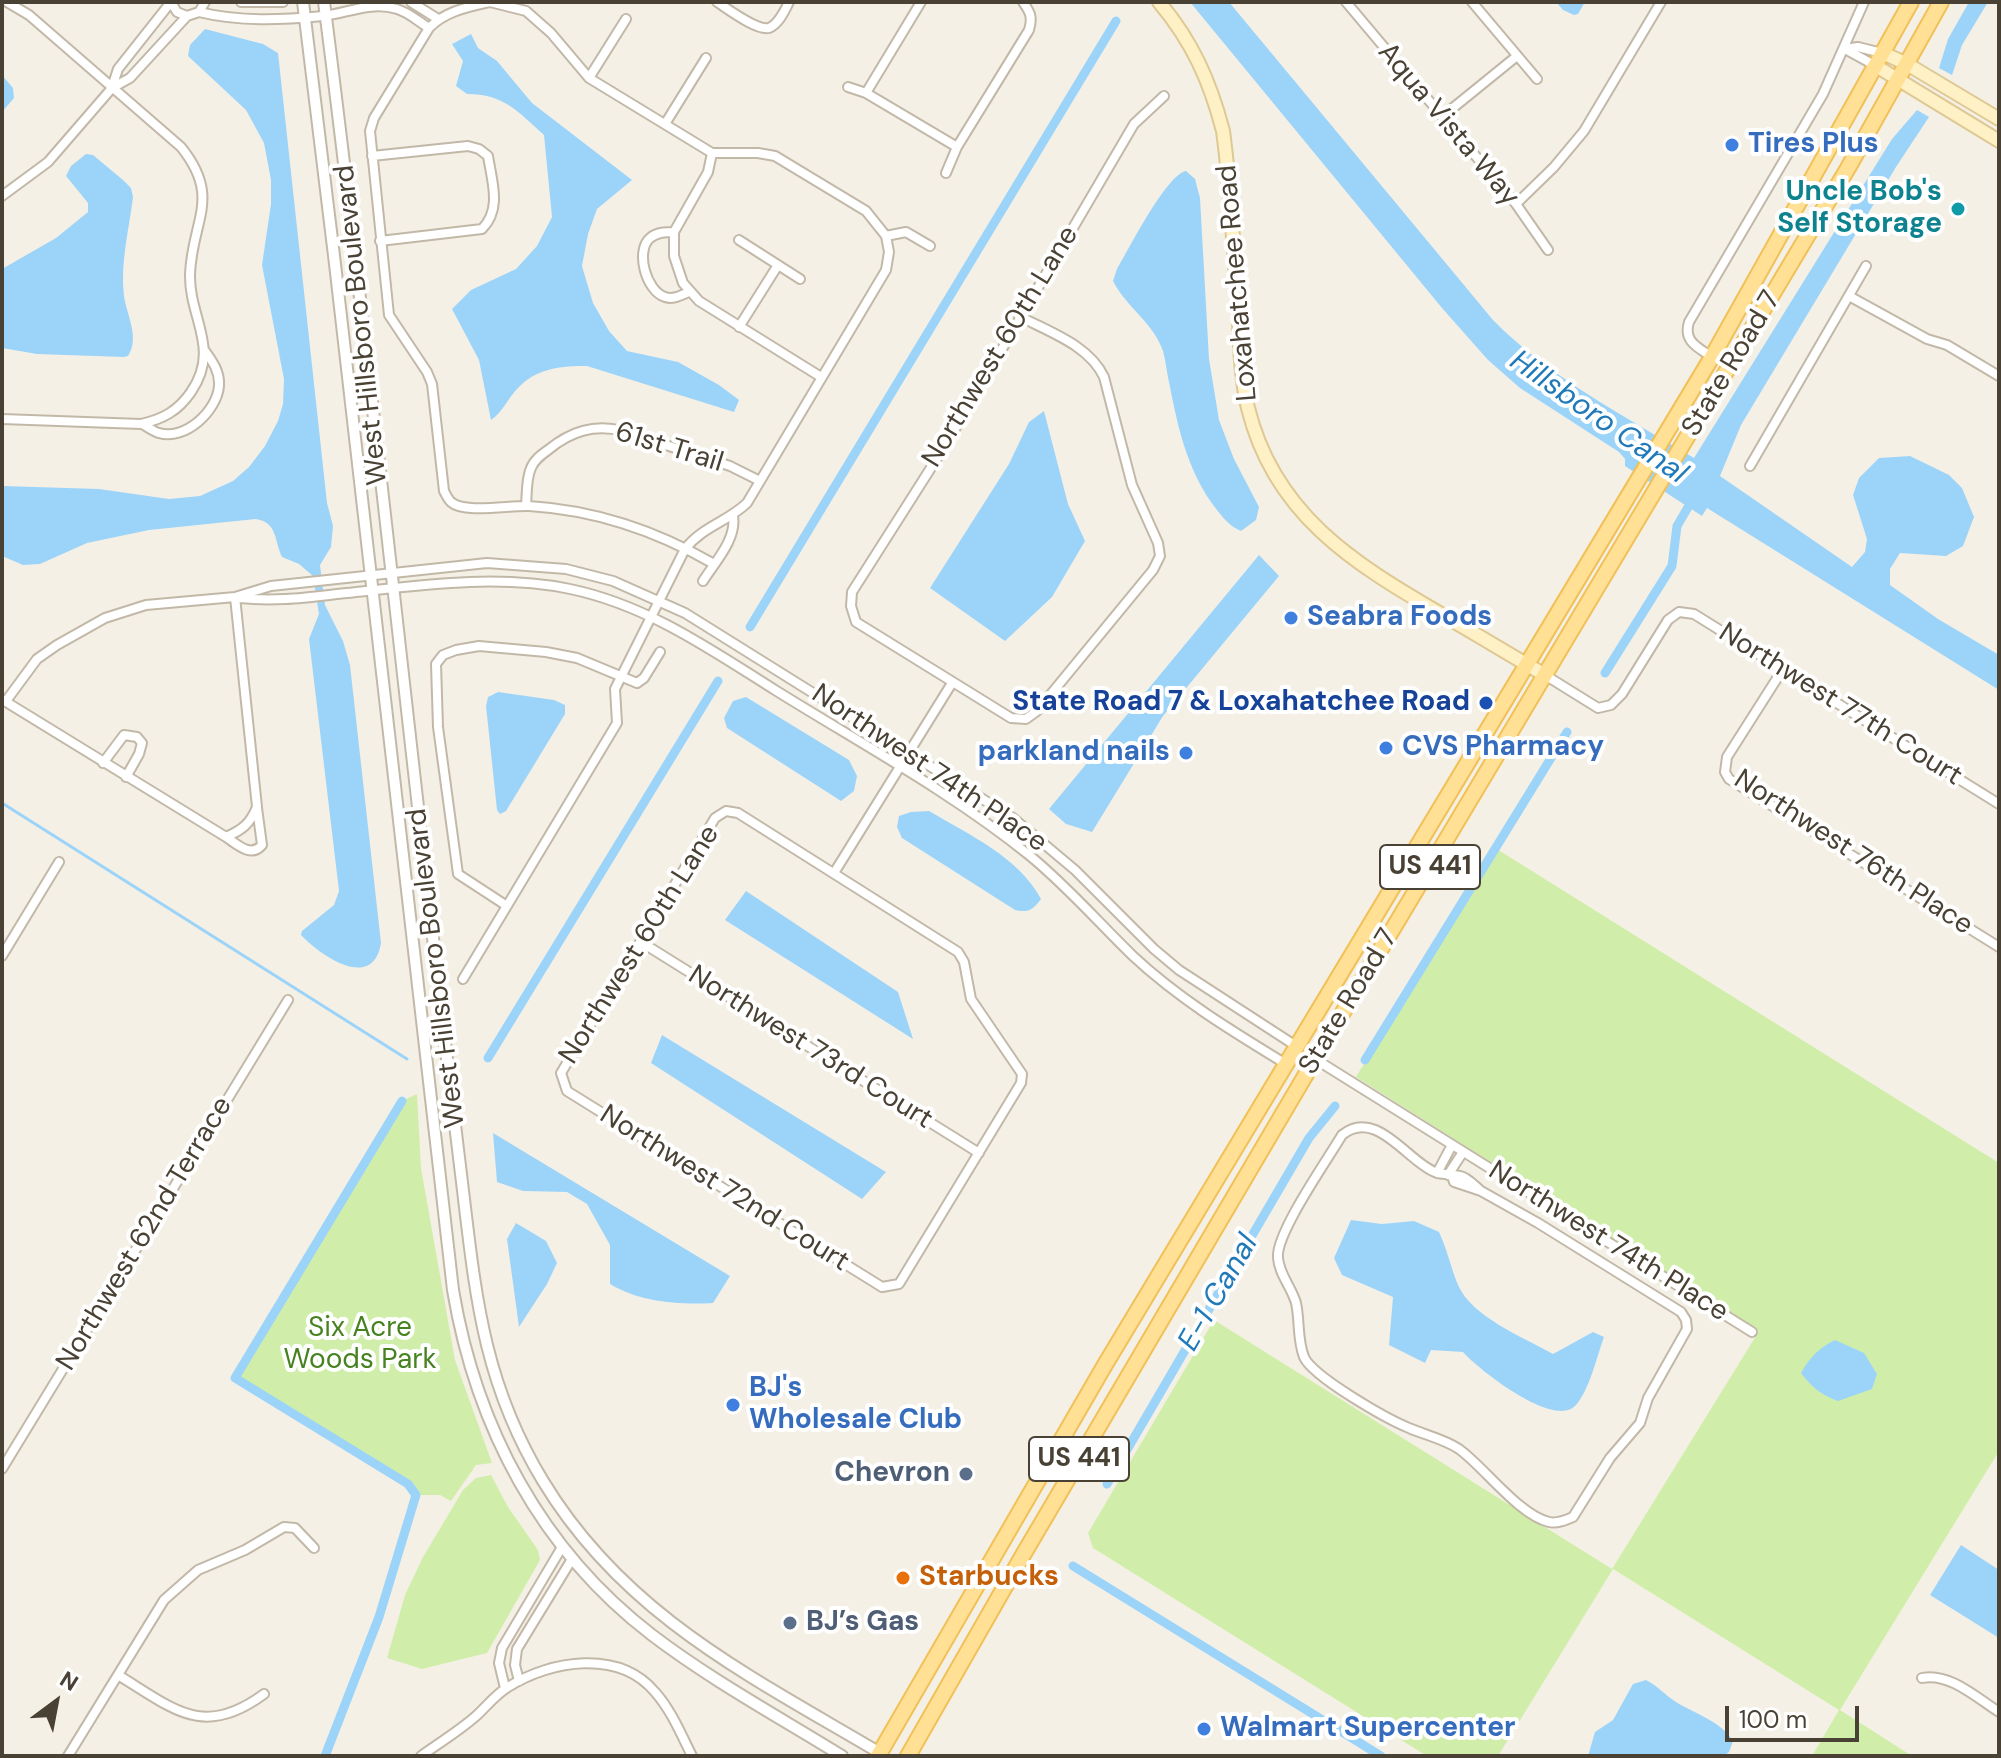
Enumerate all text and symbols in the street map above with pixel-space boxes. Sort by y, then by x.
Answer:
street label: Aqua Vista Way [1370,37,1526,213]
place label: Tires Plus [1748,128,1879,162]
marker: Tires Plus [1723,136,1741,154]
street label: West Hillsboro Boulevard [328,163,396,487]
street label: Loxahatchee Road [1211,163,1265,403]
place label: Uncle Bob's Self Storage [1777,176,1942,242]
marker: Uncle Bob's Self Storage [1949,200,1967,218]
street label: Northwest 60th Lane [916,220,1086,474]
street label: State Road 7 [1675,285,1789,443]
water label: Hillsboro Canal [1502,344,1694,492]
street label: 61st Trail [611,416,727,480]
place label: Seabra Foods [1307,601,1492,635]
marker: Seabra Foods [1282,609,1300,627]
street label: Northwest 77th Court [1712,616,1968,794]
street label: Northwest 74th Place [805,678,1053,860]
place label: State Road 7 & Loxahatchee Road [1012,686,1470,720]
marker: State Road 7 & Loxahatchee Road [1477,694,1495,712]
place label: CVS Pharmacy [1402,731,1604,765]
place label: parkland nails [978,736,1170,770]
marker: CVS Pharmacy [1377,739,1395,757]
marker: parkland nails [1177,744,1195,762]
street label: Northwest 76th Place [1727,763,1979,943]
street label: West Hillsboro Boulevard [401,806,473,1130]
street label: Northwest 60th Lane [553,819,727,1071]
road number: US 441 [1380,845,1480,889]
street label: State Road 7 [1292,923,1406,1081]
street label: Northwest 73rd Court [682,959,938,1137]
street label: Northwest 62nd Terrace [50,1091,240,1377]
street label: Northwest 72nd Court [593,1099,855,1279]
street label: Northwest 74th Place [1482,1155,1734,1329]
water label: E-1 Canal [1171,1228,1267,1358]
park label: Six Acre Woods Park [283,1312,437,1378]
place label: BJ's Wholesale Club [749,1372,962,1438]
marker: BJ's Wholesale Club [724,1396,742,1414]
road number: US 441 [1029,1437,1129,1481]
place label: Chevron [834,1457,950,1491]
marker: Chevron [957,1465,975,1483]
place label: Starbucks [919,1561,1059,1595]
marker: Starbucks [894,1569,912,1587]
place label: BJ’s Gas [806,1606,919,1640]
marker: BJ’s Gas [781,1614,799,1632]
north arrow [16,1662,96,1742]
text: N [54,1665,83,1698]
scale bar [1729,1690,1863,1740]
text: 100 m [1739,1704,1807,1735]
place label: Walmart Supercenter [1220,1712,1515,1746]
marker: Walmart Supercenter [1195,1720,1213,1738]

